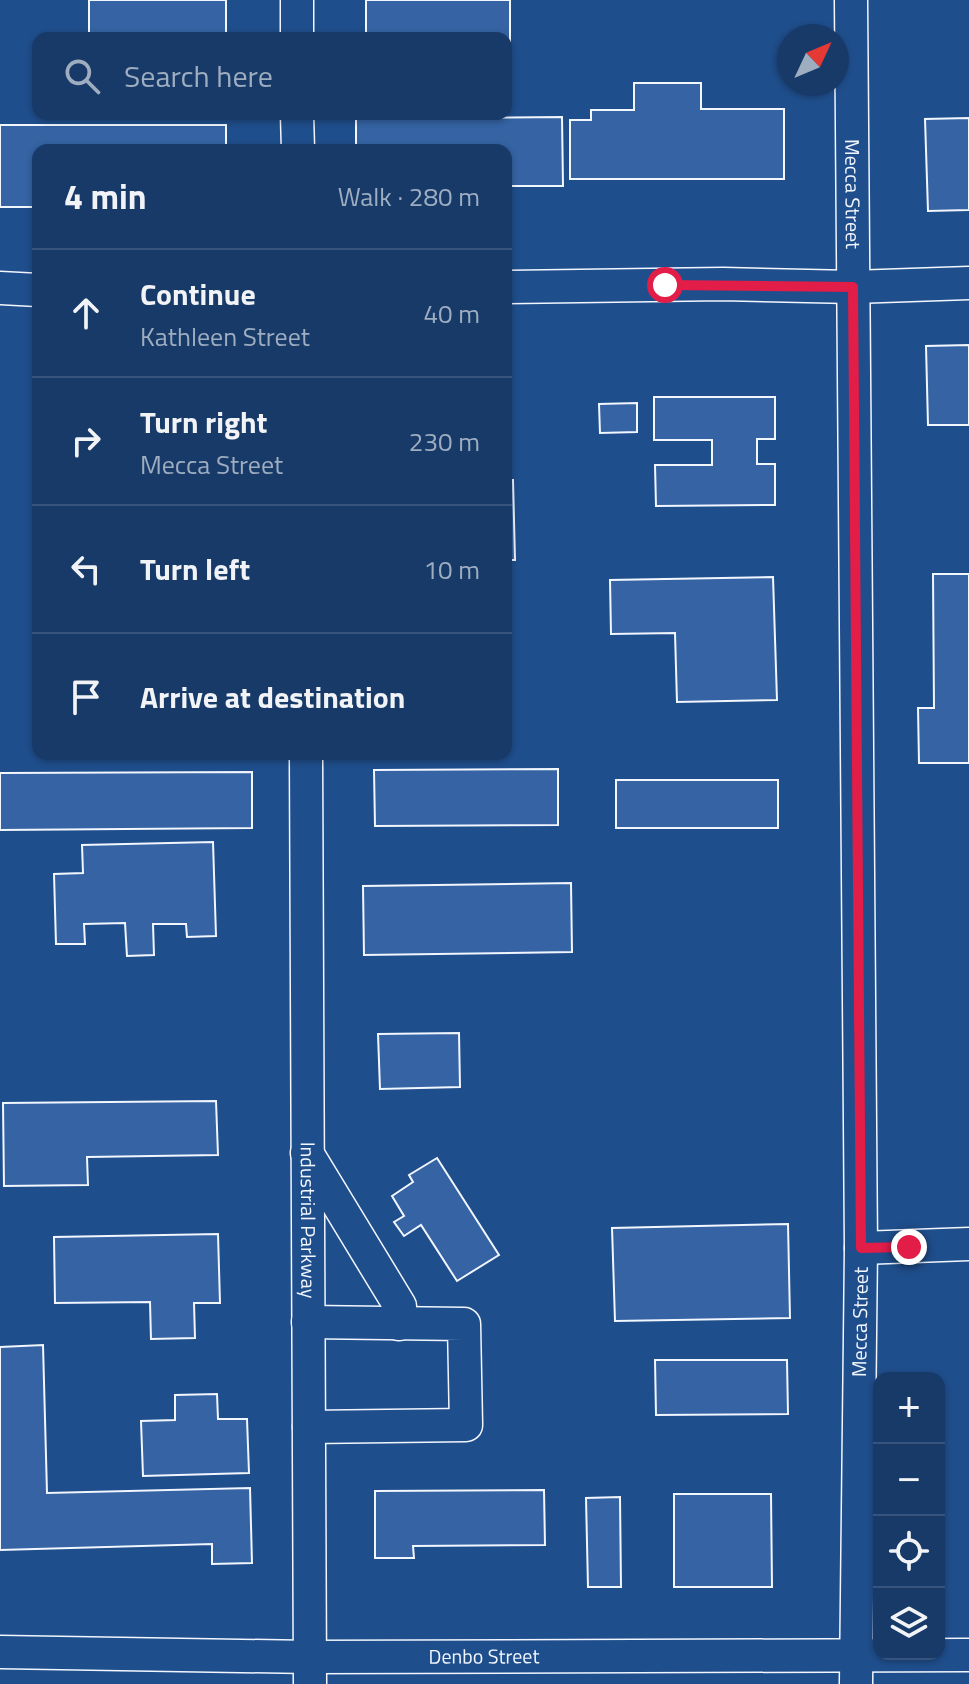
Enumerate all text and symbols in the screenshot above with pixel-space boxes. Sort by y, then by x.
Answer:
north arrow [777,24,849,96]
search box [32,32,512,120]
text: Search here [124,53,273,99]
icon: search [60,54,104,98]
street label: Mecca Street [837,139,869,249]
text: 4 min [64,170,147,222]
text: Walk · 280 m [338,177,480,216]
route start [647,267,683,303]
text: Continue [140,271,256,317]
icon: ahead [64,291,108,335]
text: 40 m [423,294,480,333]
text: Kathleen Street [140,317,310,356]
text: Turn right [140,399,268,445]
icon: right [64,419,108,463]
text: 230 m [409,422,480,461]
text: Mecca Street [140,445,283,484]
text: Turn left [140,546,250,592]
icon: left [64,547,108,591]
text: 10 m [423,550,480,589]
text: Arrive at destination [140,674,405,720]
icon: arrive [64,675,108,719]
street label: Industrial Parkway [293,1142,324,1299]
route end [891,1229,927,1265]
street label: Mecca Street [843,1267,876,1377]
map controls [873,1372,945,1660]
button: + [873,1372,945,1444]
button: − [873,1444,945,1516]
button: locate [873,1516,945,1588]
button: layers [873,1588,945,1660]
street label: Denbo Street [428,1640,539,1672]

